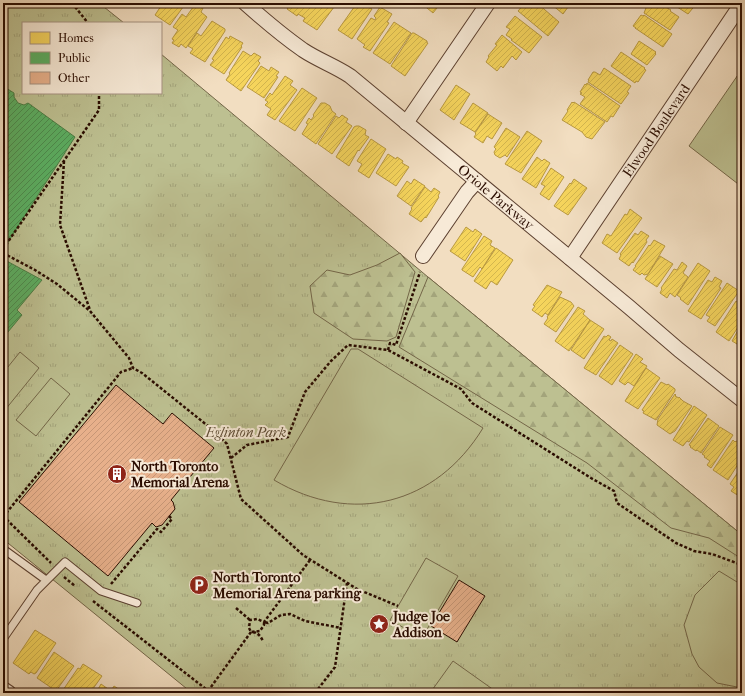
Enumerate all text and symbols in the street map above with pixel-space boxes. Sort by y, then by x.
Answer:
legend [22,22,162,94]
text: Homes [58,31,94,45]
text: Public [58,51,90,65]
text: Other [58,71,90,85]
street label: Elwood Boulevard [619,81,694,180]
street label: Oriole Parkway [454,161,538,234]
park label: Eglinton Park [205,424,286,441]
place label: North Toronto Memorial Arena [130,458,230,491]
building icon: North Toronto Memorial Arena [106,463,128,485]
place label: North Toronto Memorial Arena parking [212,569,361,602]
parking icon: North Toronto Memorial Arena parking [188,574,210,596]
place label: Judge Joe Addison [391,608,450,641]
place icon: Judge Joe Addison [368,613,390,635]

